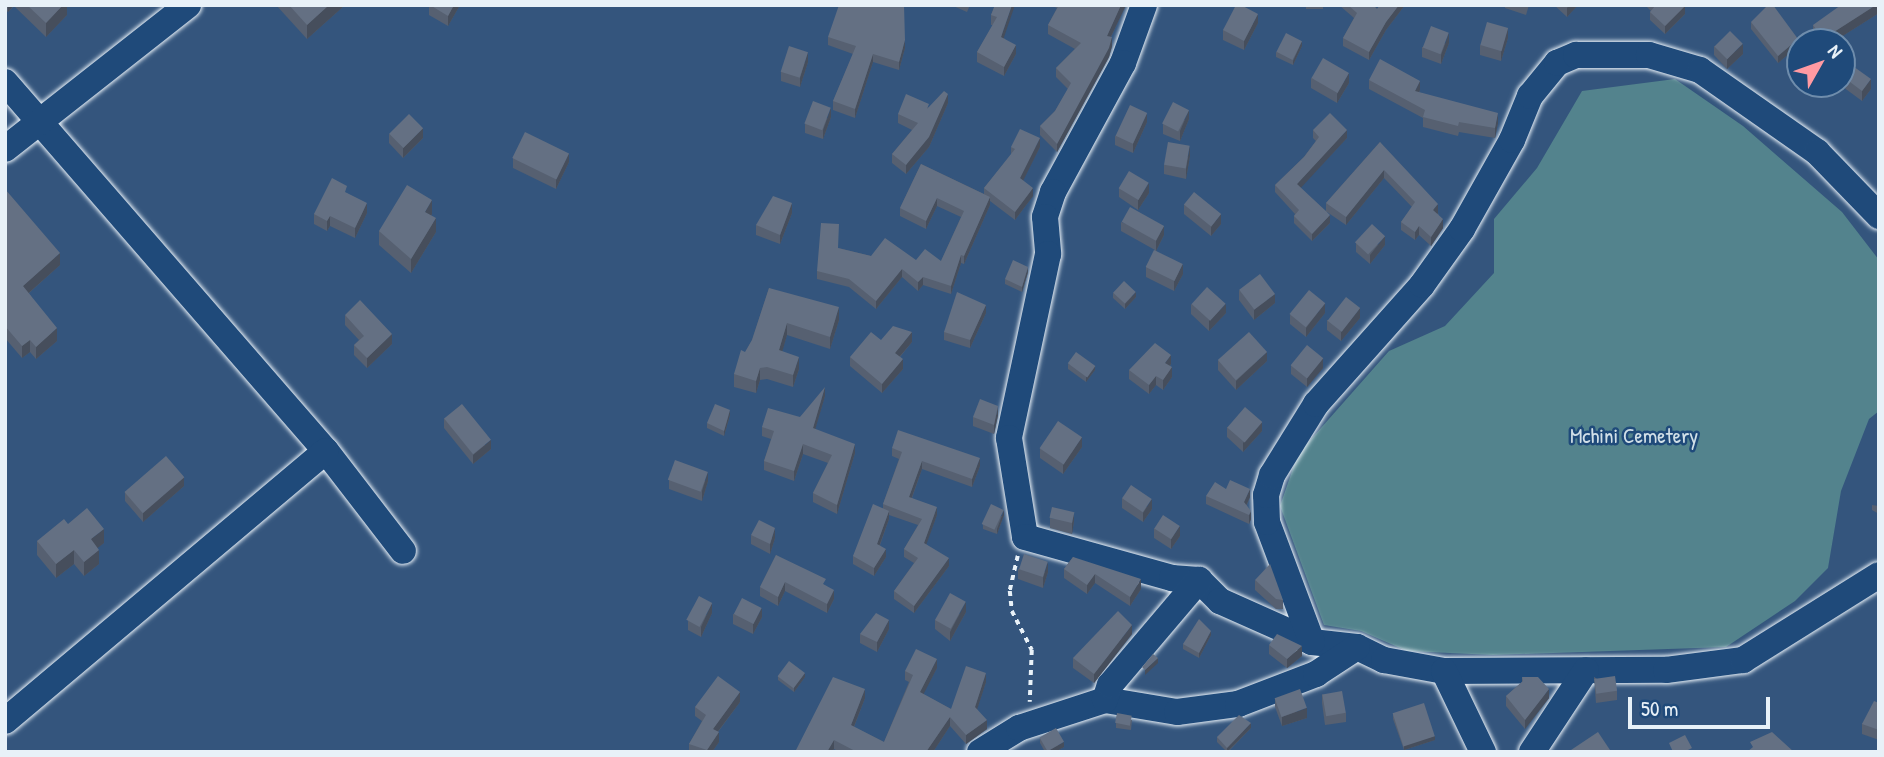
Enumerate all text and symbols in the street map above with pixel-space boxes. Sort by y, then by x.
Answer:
north arrow [1786,28,1856,98]
text: N [1822,39,1849,63]
park label: Mchini Cemetery [1570,423,1698,449]
scale bar [1632,684,1774,728]
text: 50 m [1641,694,1678,723]

